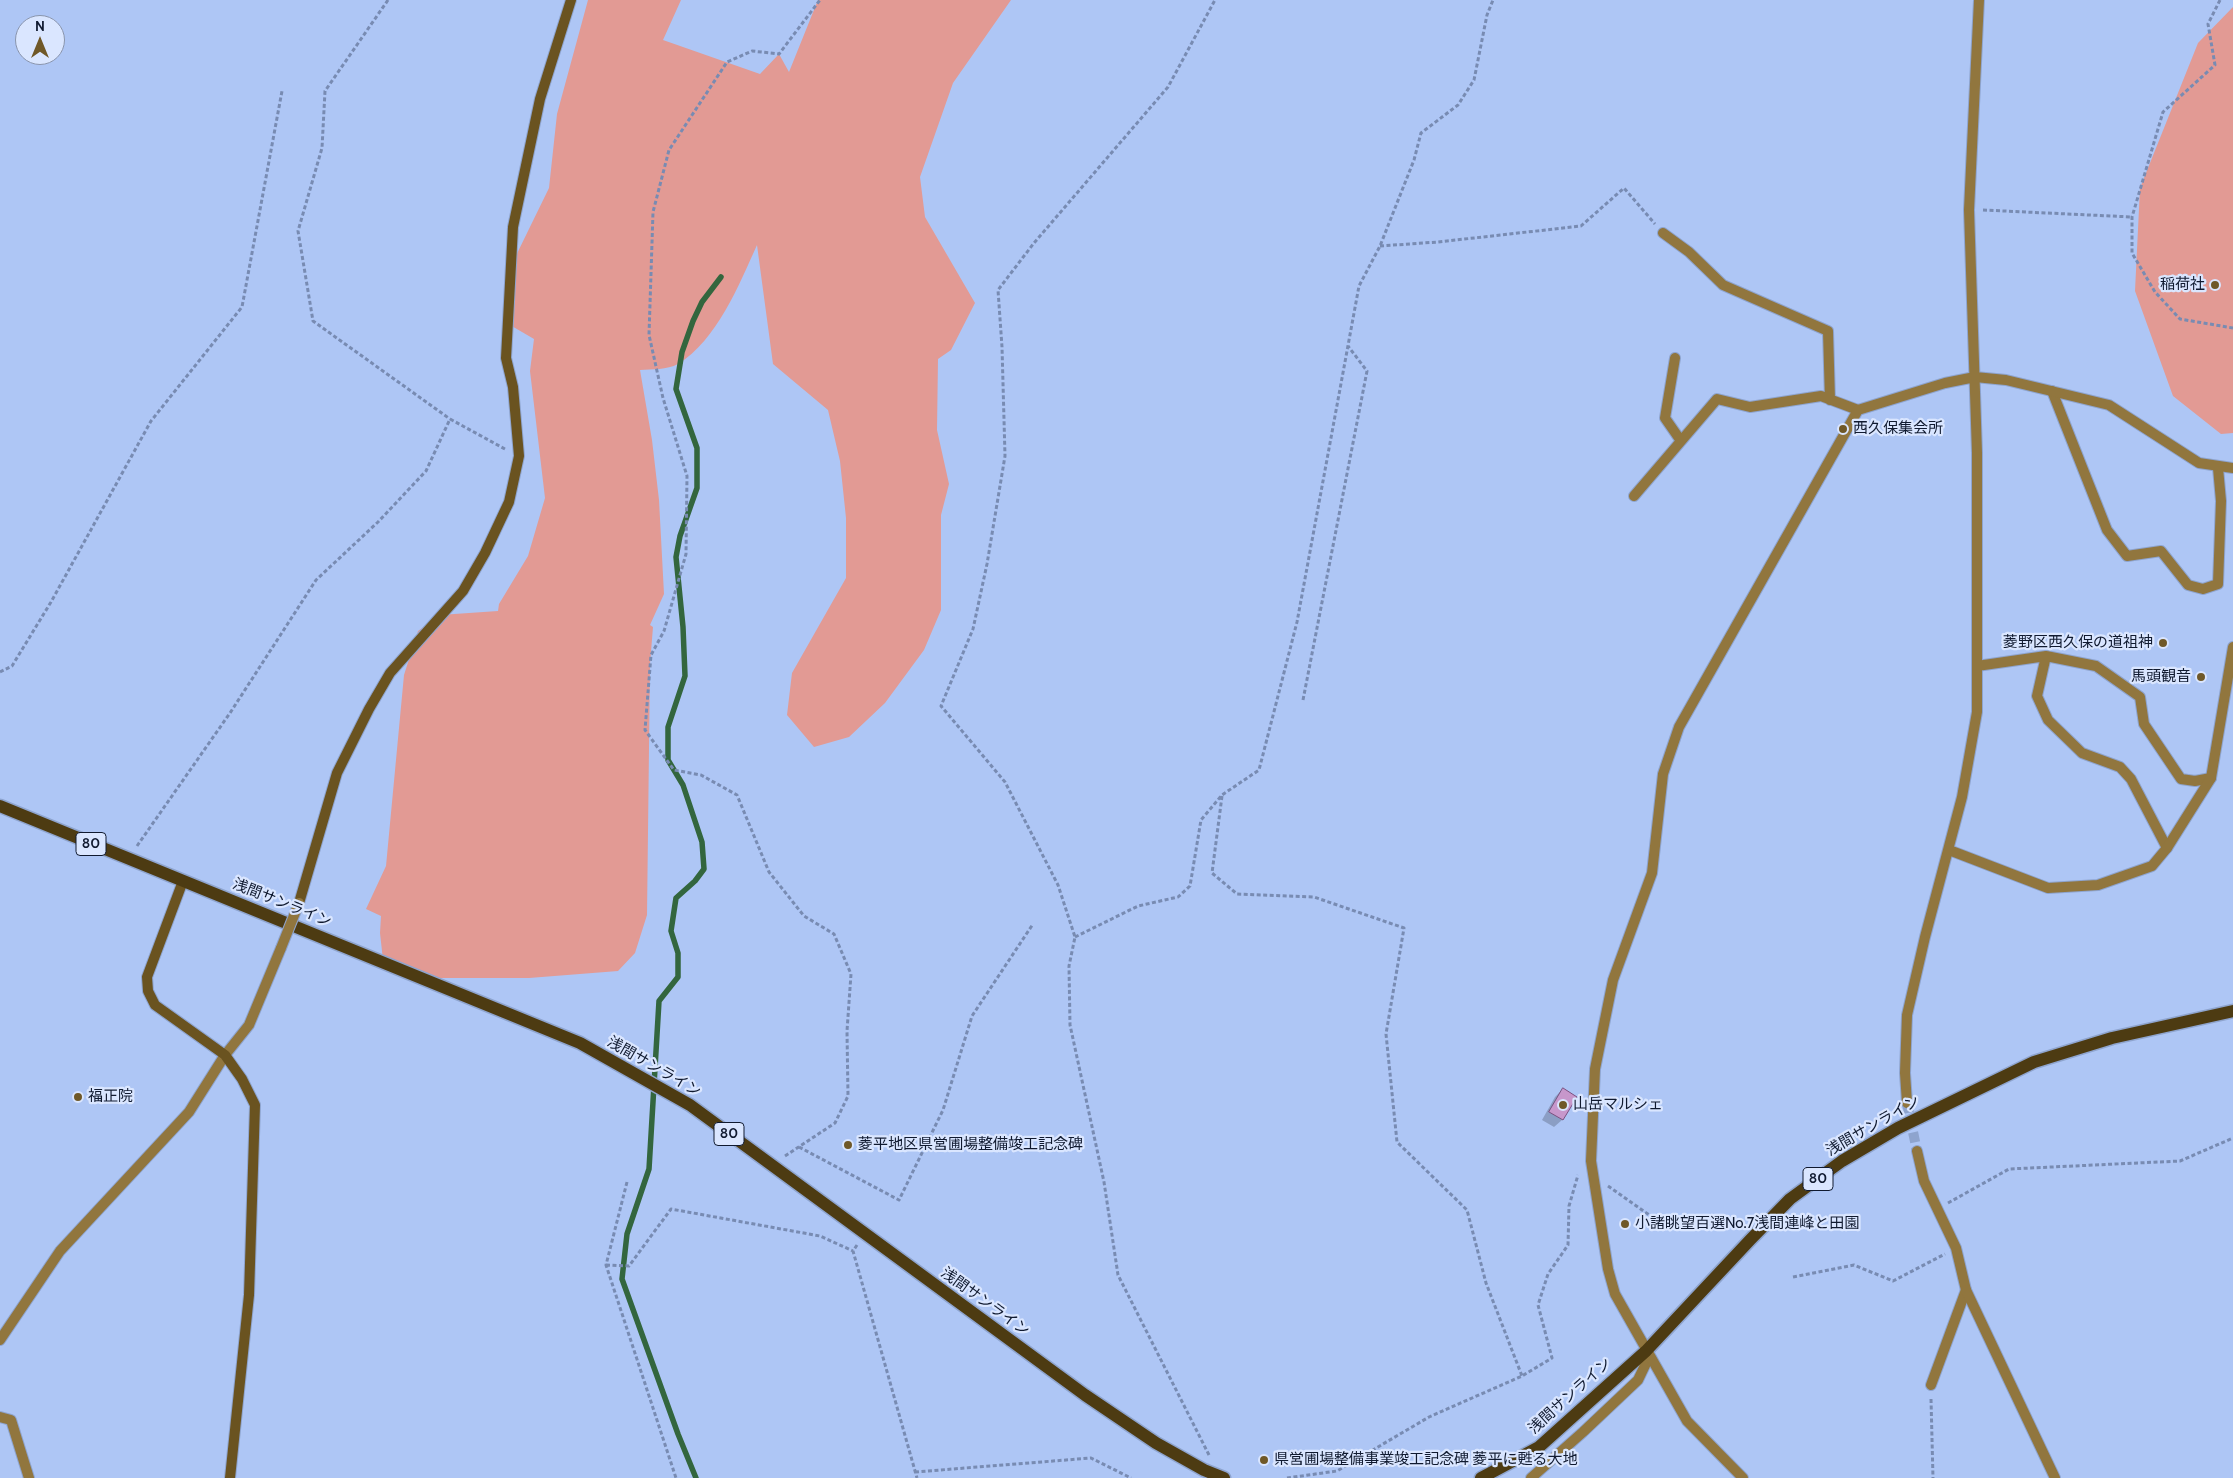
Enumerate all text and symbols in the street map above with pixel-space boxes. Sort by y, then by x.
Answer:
north arrow [15,15,65,65]
text: N [35,17,45,35]
place label: 稲荷社 [2160,276,2205,294]
marker: 稲荷社 [2209,279,2221,291]
place label: 西久保集会所 [1853,420,1943,438]
marker: 西久保集会所 [1837,423,1849,435]
place label: 菱野区西久保の道祖神 [2003,634,2153,652]
marker: 菱野区西久保の道祖神 [2157,637,2169,649]
place label: 馬頭観音 [2131,668,2191,686]
marker: 馬頭観音 [2195,671,2207,683]
road number: 80 [76,832,106,856]
street label: 浅間サンライン [230,875,334,931]
street label: 浅間サンライン [604,1033,704,1101]
place label: 福正院 [88,1088,133,1106]
marker: 福正院 [72,1091,84,1103]
street label: 浅間サンライン [1823,1092,1923,1160]
place label: 山岳マルシェ [1573,1096,1663,1114]
marker: 山岳マルシェ [1557,1099,1569,1111]
road number: 80 [714,1122,744,1146]
place label: 菱平地区県営圃場整備竣工記念碑 [858,1136,1083,1154]
marker: 菱平地区県営圃場整備竣工記念碑 [842,1139,854,1151]
road number: 80 [1803,1168,1833,1190]
place label: 小諸眺望百選No.7浅間連峰と田園 [1635,1215,1859,1233]
marker: 小諸眺望百選No.7浅間連峰と田園 [1619,1218,1631,1230]
street label: 浅間サンライン [937,1264,1033,1340]
street label: 浅間サンライン [1525,1354,1615,1438]
place label: 県営圃場整備事業竣工記念碑 菱平に甦る大地 [1274,1451,1577,1469]
marker: 県営圃場整備事業竣工記念碑 菱平に甦る大地 [1258,1454,1270,1466]

